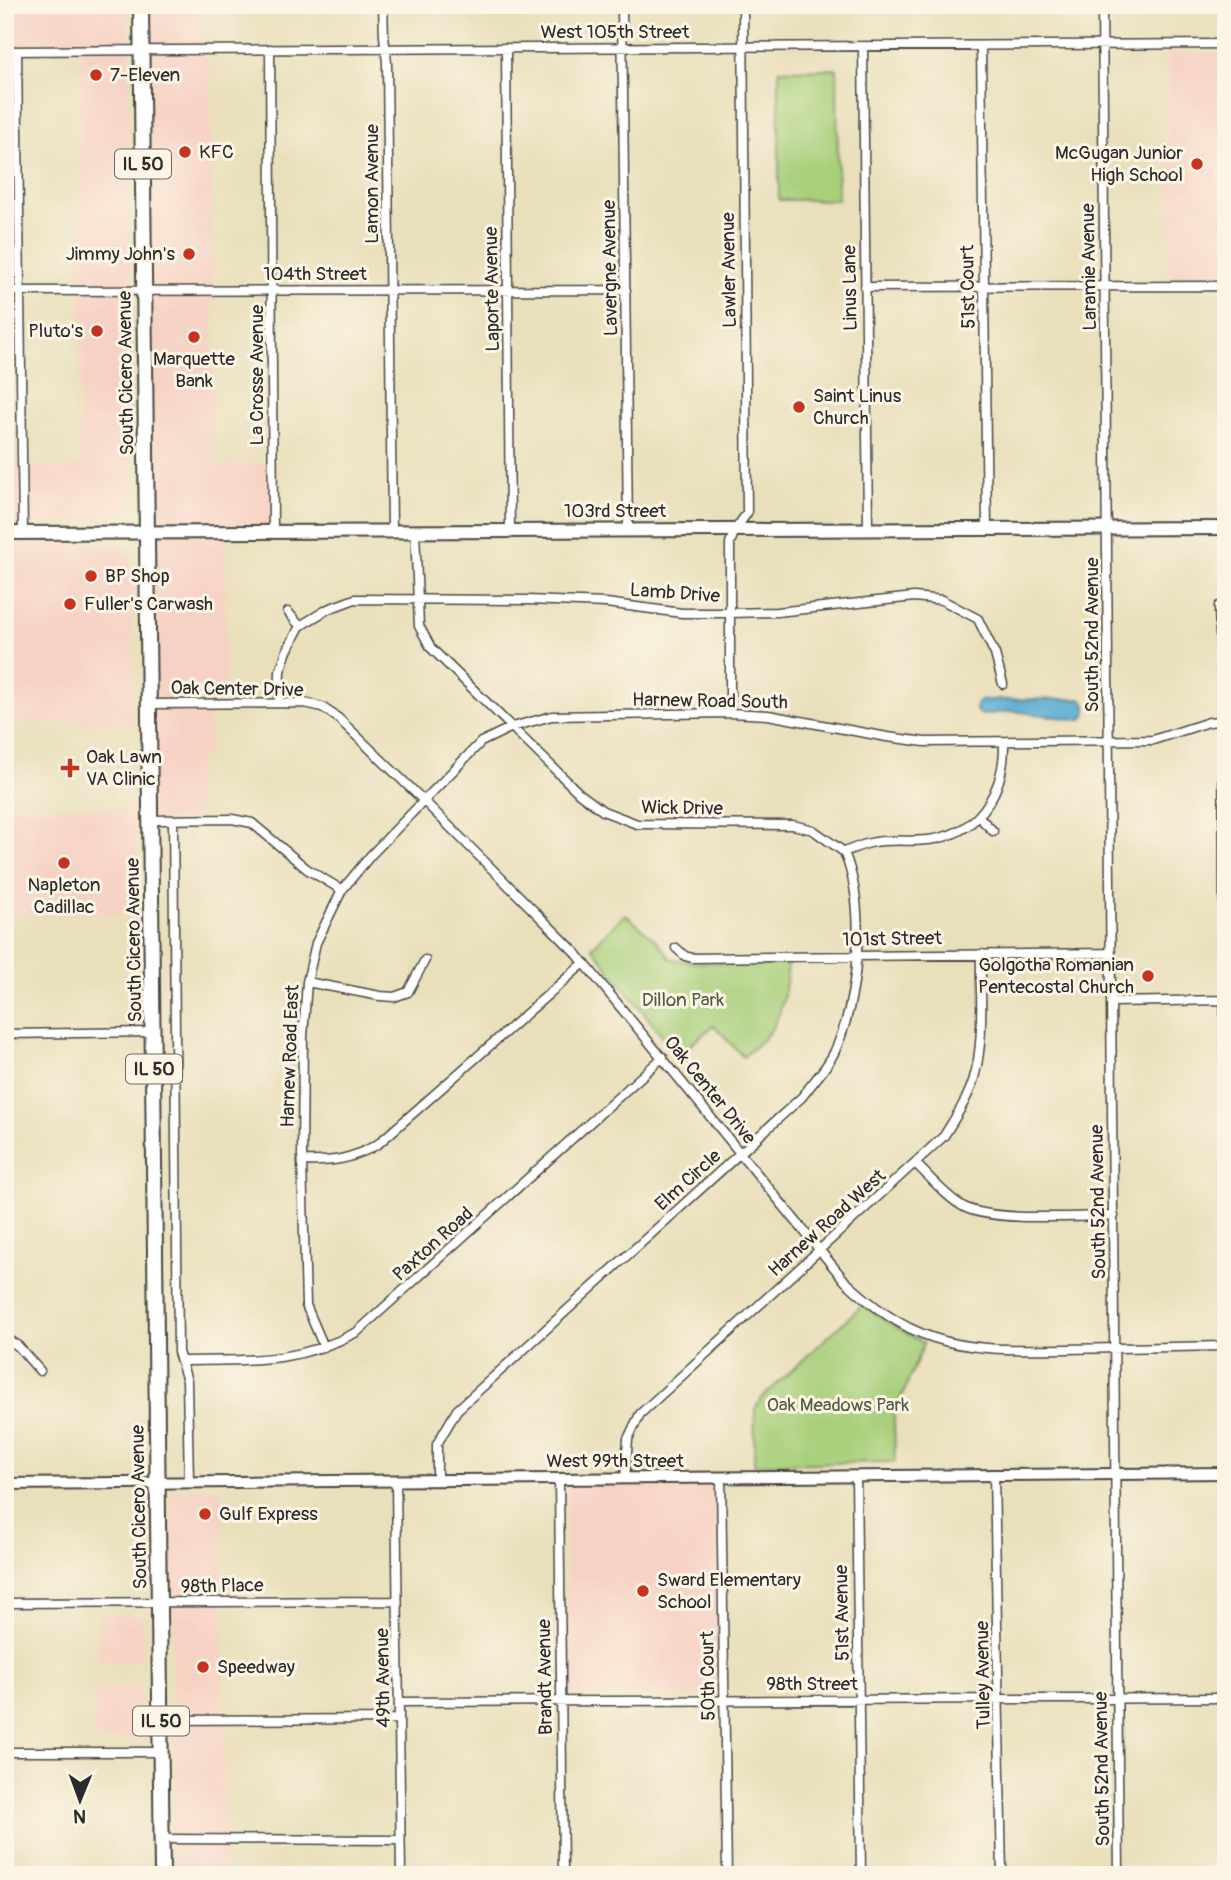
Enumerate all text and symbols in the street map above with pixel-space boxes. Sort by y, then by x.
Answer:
street label: West 105th Street [541,20,690,44]
place label: 7-Eleven [110,63,180,87]
marker: 7-Eleven [88,67,104,83]
street label: Lamon Avenue [360,124,384,244]
place label: KFC [199,140,234,164]
place label: McGugan Junior High School [1055,141,1183,187]
marker: KFC [177,144,193,160]
road number: IL 50 [115,149,171,178]
marker: McGugan Junior High School [1189,156,1205,172]
street label: Lavergne Avenue [597,199,623,336]
street label: Laramie Avenue [1076,203,1102,331]
street label: Lawler Avenue [716,211,742,328]
street label: Laporte Avenue [479,226,505,352]
place label: Jimmy John's [66,242,176,266]
street label: Linus Lane [837,244,863,331]
street label: 51st Court [955,244,981,329]
marker: Jimmy John's [181,246,197,262]
street label: 104th Street [263,262,367,286]
street label: South Cicero Avenue [113,290,139,456]
street label: La Crosse Avenue [245,304,269,445]
place label: Pluto's [28,319,84,343]
marker: Pluto's [89,323,105,339]
marker: Marquette Bank [186,329,202,345]
place label: Marquette Bank [153,347,236,393]
place label: Saint Linus Church [813,384,902,430]
marker: Saint Linus Church [791,399,807,415]
street label: 103rd Street [564,499,667,523]
street label: South 52nd Avenue [1080,557,1104,713]
place label: BP Shop [105,564,170,588]
marker: BP Shop [83,568,99,584]
street label: Lamb Drive [629,578,722,608]
place label: Fuller's Carwash [84,592,213,616]
marker: Fuller's Carwash [62,596,78,612]
street label: Oak Center Drive [170,676,304,702]
street label: Harnew Road South [632,688,788,714]
place label: Oak Lawn VA Clinic [86,745,162,791]
marker: Oak Lawn VA Clinic [60,758,80,778]
street label: Wick Drive [641,795,724,821]
marker: Napleton Cadillac [56,855,72,871]
street label: South Cicero Avenue [121,857,147,1023]
place label: Napleton Cadillac [28,873,100,919]
street label: 101st Street [842,926,942,952]
place label: Golgotha Romanian Pentecostal Church [978,953,1134,999]
marker: Golgotha Romanian Pentecostal Church [1140,968,1156,984]
street label: Harnew Road East [276,984,305,1128]
park label: Dillon Park [642,988,724,1012]
street label: Oak Center Drive [659,1031,761,1150]
road number: IL 50 [126,1054,182,1084]
street label: South 52nd Avenue [1085,1124,1111,1280]
street label: Elm Circle [650,1144,727,1216]
street label: Harnew Road West [763,1164,891,1282]
street label: Paxton Road [388,1202,478,1286]
park label: Oak Meadows Park [767,1393,909,1417]
street label: South Cicero Avenue [126,1424,152,1590]
street label: West 99th Street [546,1449,684,1473]
place label: Gulf Express [219,1502,318,1526]
marker: Gulf Express [197,1506,213,1522]
street label: 51st Avenue [829,1564,855,1661]
place label: Sward Elementary School [657,1568,801,1614]
street label: 98th Place [180,1573,264,1599]
marker: Sward Elementary School [635,1583,651,1599]
street label: Brandt Avenue [532,1618,558,1735]
street label: Tulley Avenue [970,1620,996,1729]
street label: 49th Avenue [370,1627,396,1728]
street label: 50th Court [695,1631,721,1721]
place label: Speedway [217,1655,295,1679]
marker: Speedway [195,1659,211,1675]
street label: 98th Street [766,1672,858,1696]
street label: South 52nd Avenue [1089,1691,1115,1847]
road number: IL 50 [133,1706,189,1736]
north arrow [46,1764,116,1834]
text: N [73,1804,86,1828]

